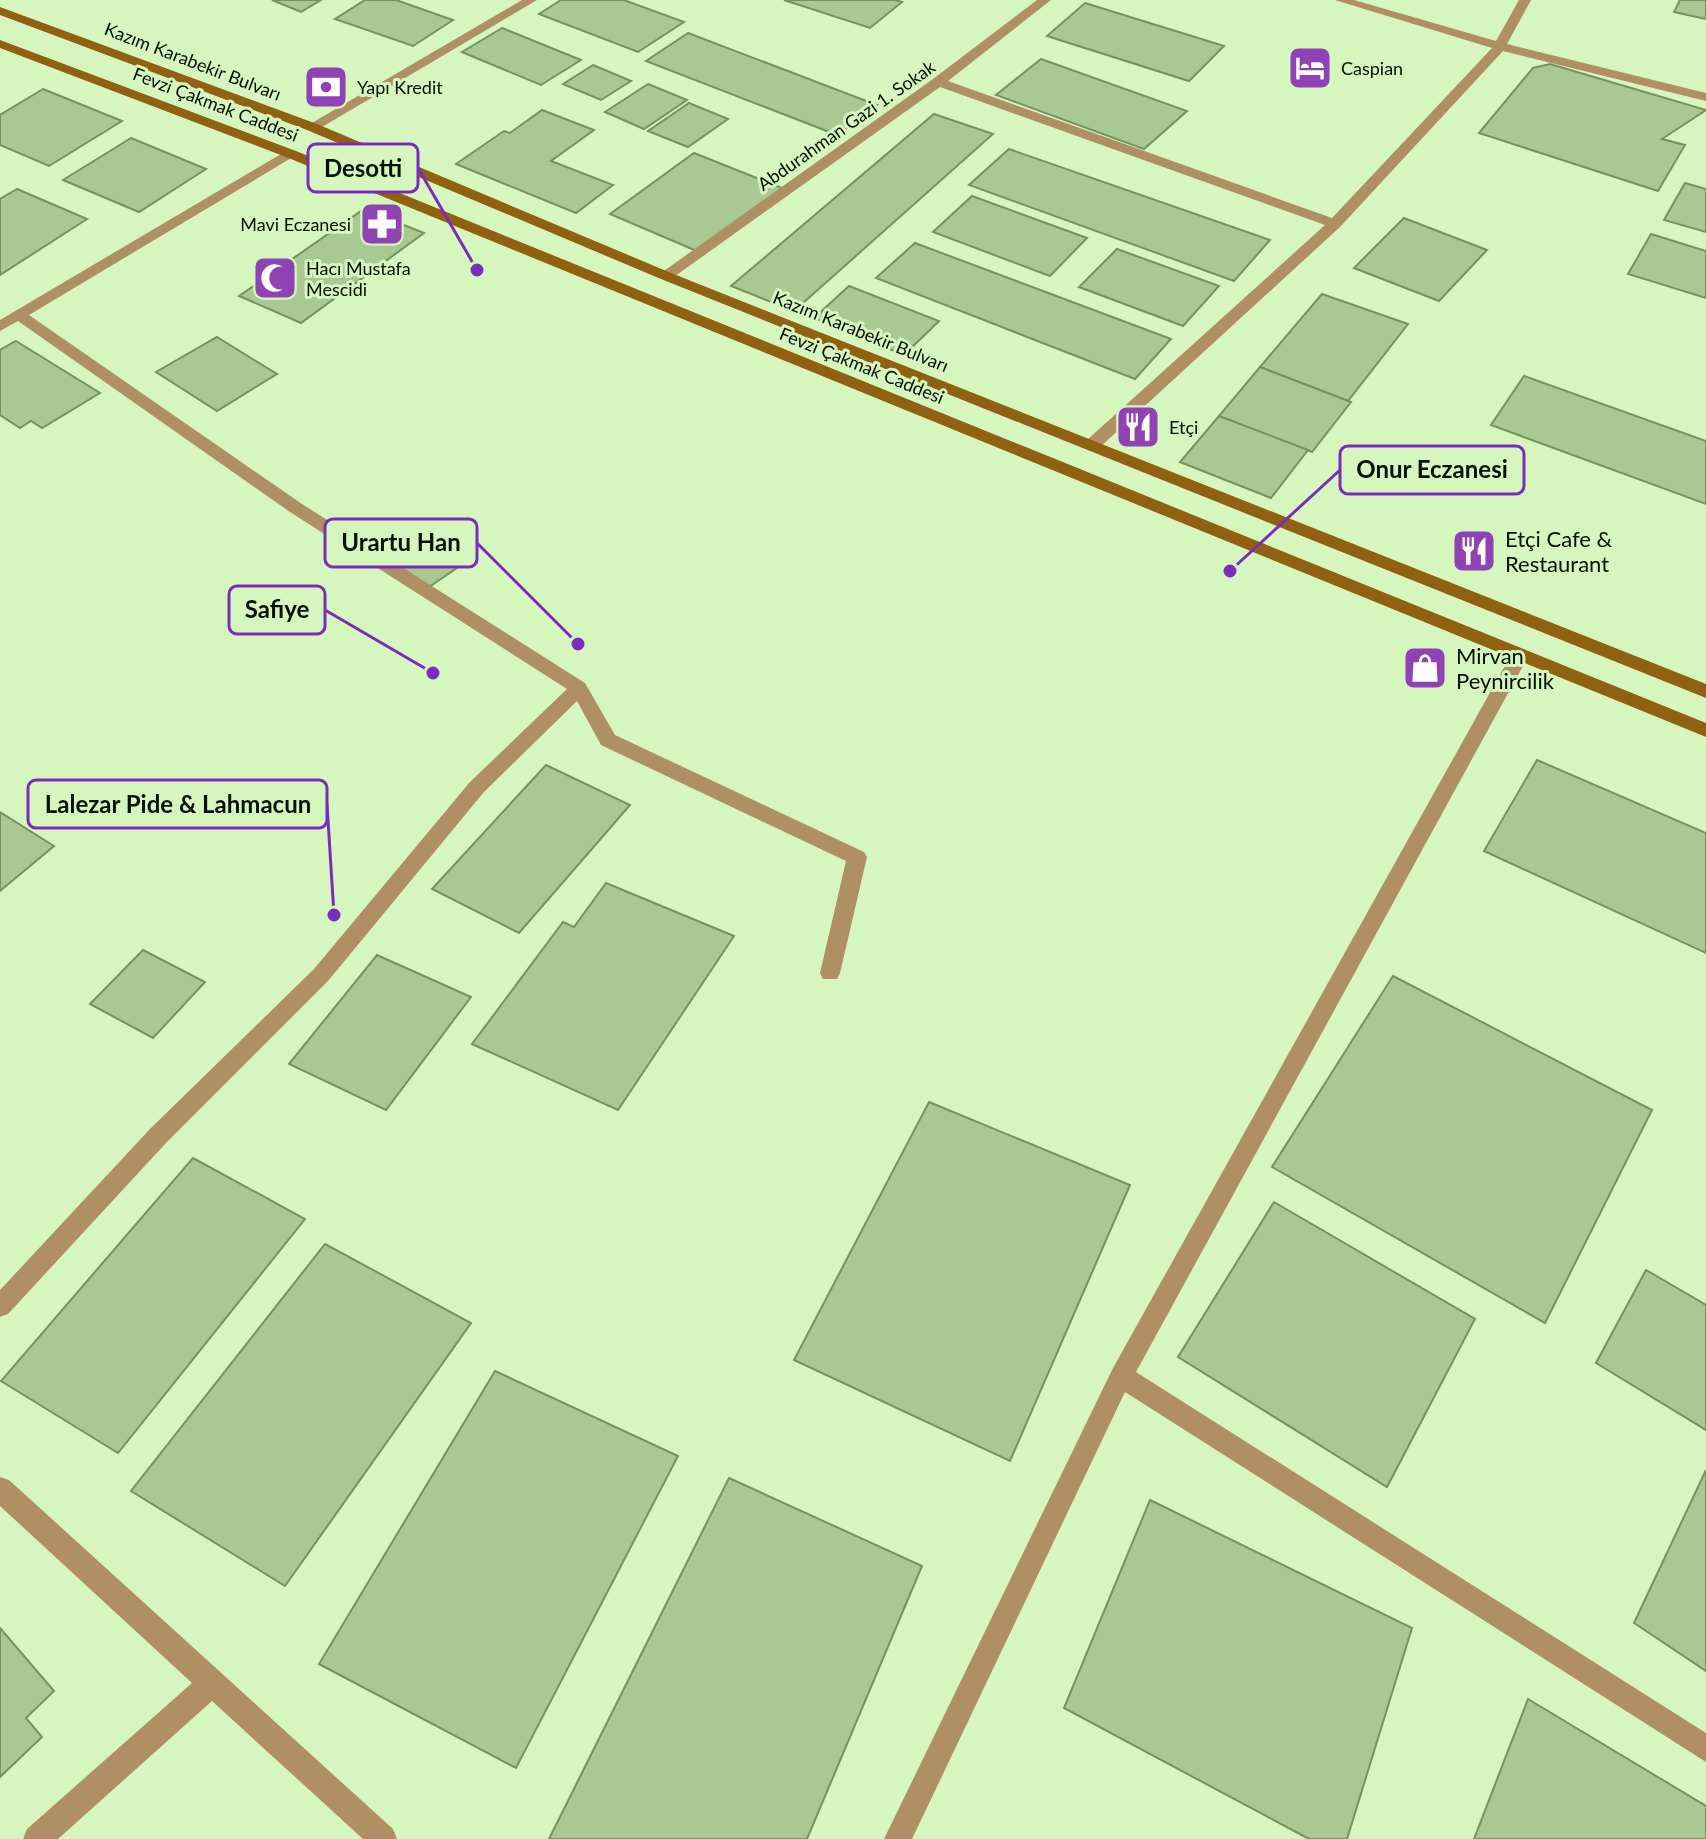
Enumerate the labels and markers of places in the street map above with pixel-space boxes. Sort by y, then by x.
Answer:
hotel icon: Caspian [1286,44,1334,92]
place label: Caspian [1341,57,1403,79]
bank icon: Yapı Kredit [302,63,350,111]
place label: Yapı Kredit [357,76,443,98]
callout: Desotti [308,144,418,192]
pharmacy icon: Mavi Eczanesi [358,200,406,248]
place label: Mavi Eczanesi [240,213,351,235]
mosque icon: Hacı Mustafa Mescidi [251,254,299,302]
place label: Hacı Mustafa Mescidi [306,257,411,300]
restaurant icon: Etçi [1114,403,1162,451]
place label: Etçi [1169,416,1198,438]
callout: Onur Eczanesi [1340,446,1524,494]
callout: Urartu Han [325,519,477,567]
place label: Etçi Cafe & Restaurant [1505,525,1613,577]
restaurant icon: Etçi Cafe & Restaurant [1450,527,1498,575]
callout: Safiye [229,586,325,634]
place label: Mirvan Peynircilik [1456,642,1555,694]
shop icon: Mirvan Peynircilik [1401,644,1449,692]
callout: Lalezar Pide & Lahmacun [28,780,327,828]

